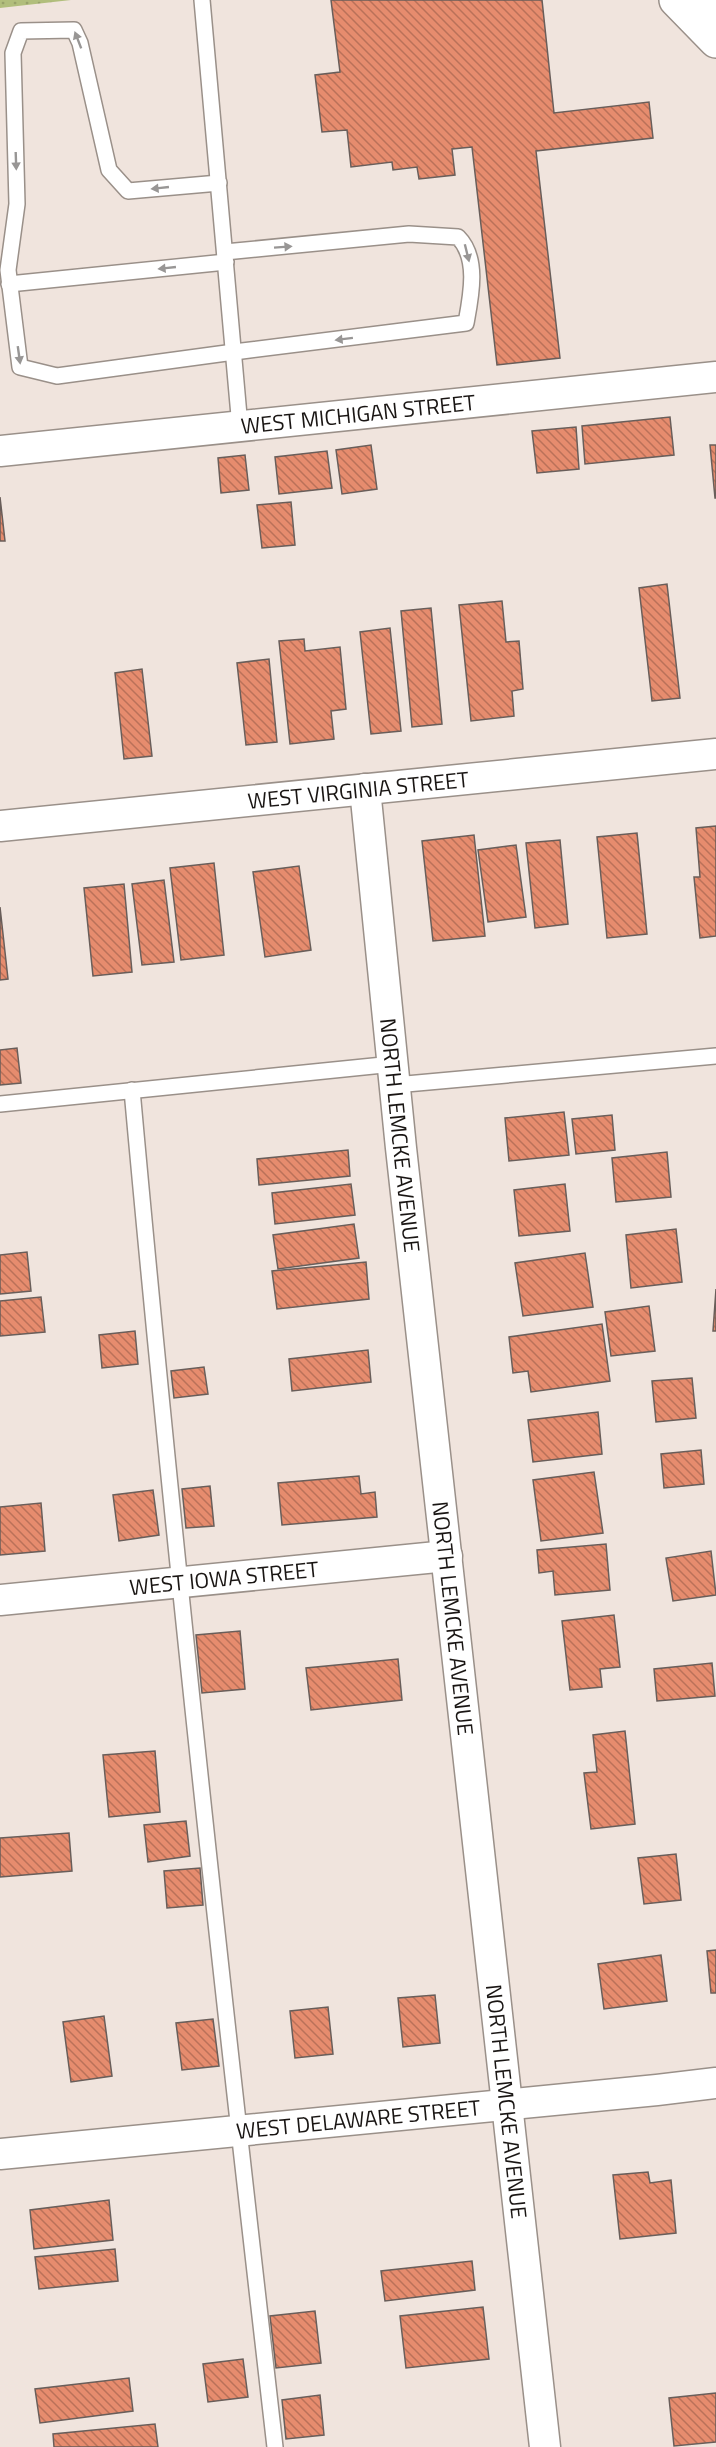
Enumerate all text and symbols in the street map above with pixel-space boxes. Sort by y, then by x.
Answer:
one-way arrow [73,31,82,49]
one-way arrow [11,152,21,171]
one-way arrow [151,183,170,193]
one-way arrow [274,242,293,252]
one-way arrow [462,244,472,263]
one-way arrow [158,263,177,273]
one-way arrow [334,334,353,344]
one-way arrow [14,346,23,365]
street label: WEST MICHIGAN STREET [239,385,477,443]
street label: WEST VIRGINIA STREET [246,762,471,818]
street label: NORTH LEMCKE AVENUE [371,1016,429,1254]
street label: NORTH LEMCKE AVENUE [423,1499,483,1737]
street label: WEST IOWA STREET [128,1552,320,1604]
street label: NORTH LEMCKE AVENUE [477,1982,537,2220]
street label: WEST DELAWARE STREET [235,2090,482,2148]

